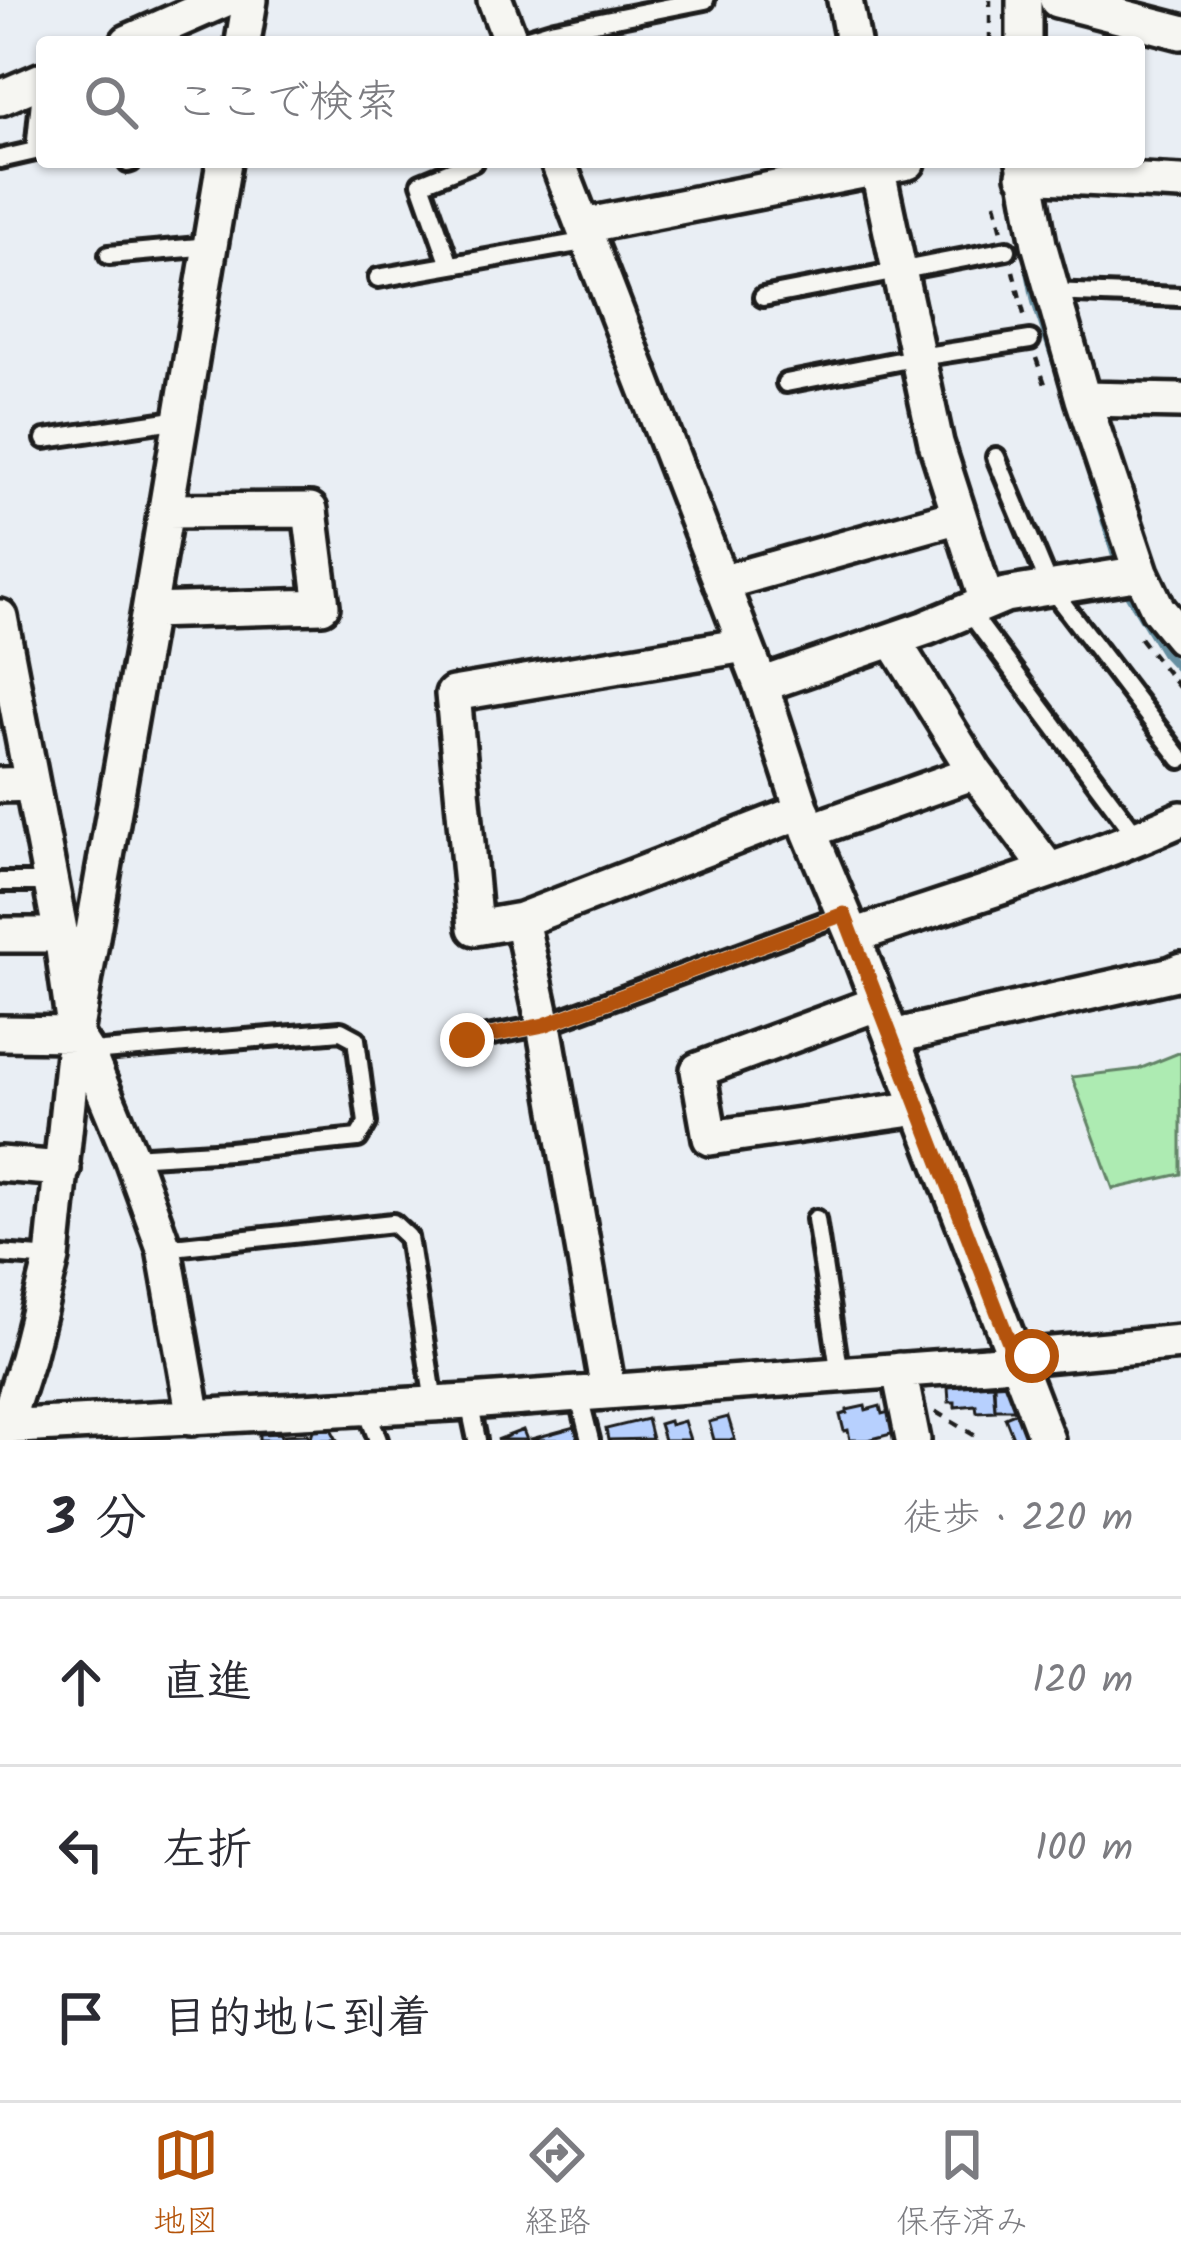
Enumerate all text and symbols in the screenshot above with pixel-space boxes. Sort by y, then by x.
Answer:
search box [36,36,1145,168]
text: ここで検索 [174,68,399,140]
icon: search [78,69,144,135]
route end [440,1013,494,1067]
route start [1005,1329,1059,1383]
text: 3 分 [48,1480,147,1561]
text: 徒歩 · 220 m [903,1489,1133,1551]
text: 直進 [162,1648,252,1720]
icon: ahead [48,1649,114,1715]
text: 120 m [1032,1651,1133,1713]
text: 左折 [162,1816,252,1888]
icon: left [48,1817,114,1883]
text: 100 m [1035,1819,1133,1881]
text: 目的地に到着 [162,1984,432,2056]
icon: arrive [48,1985,114,2051]
tab: 地図 [153,2122,219,2250]
tab: 経路 [524,2122,590,2250]
tab: 保存済み [896,2122,1028,2250]

